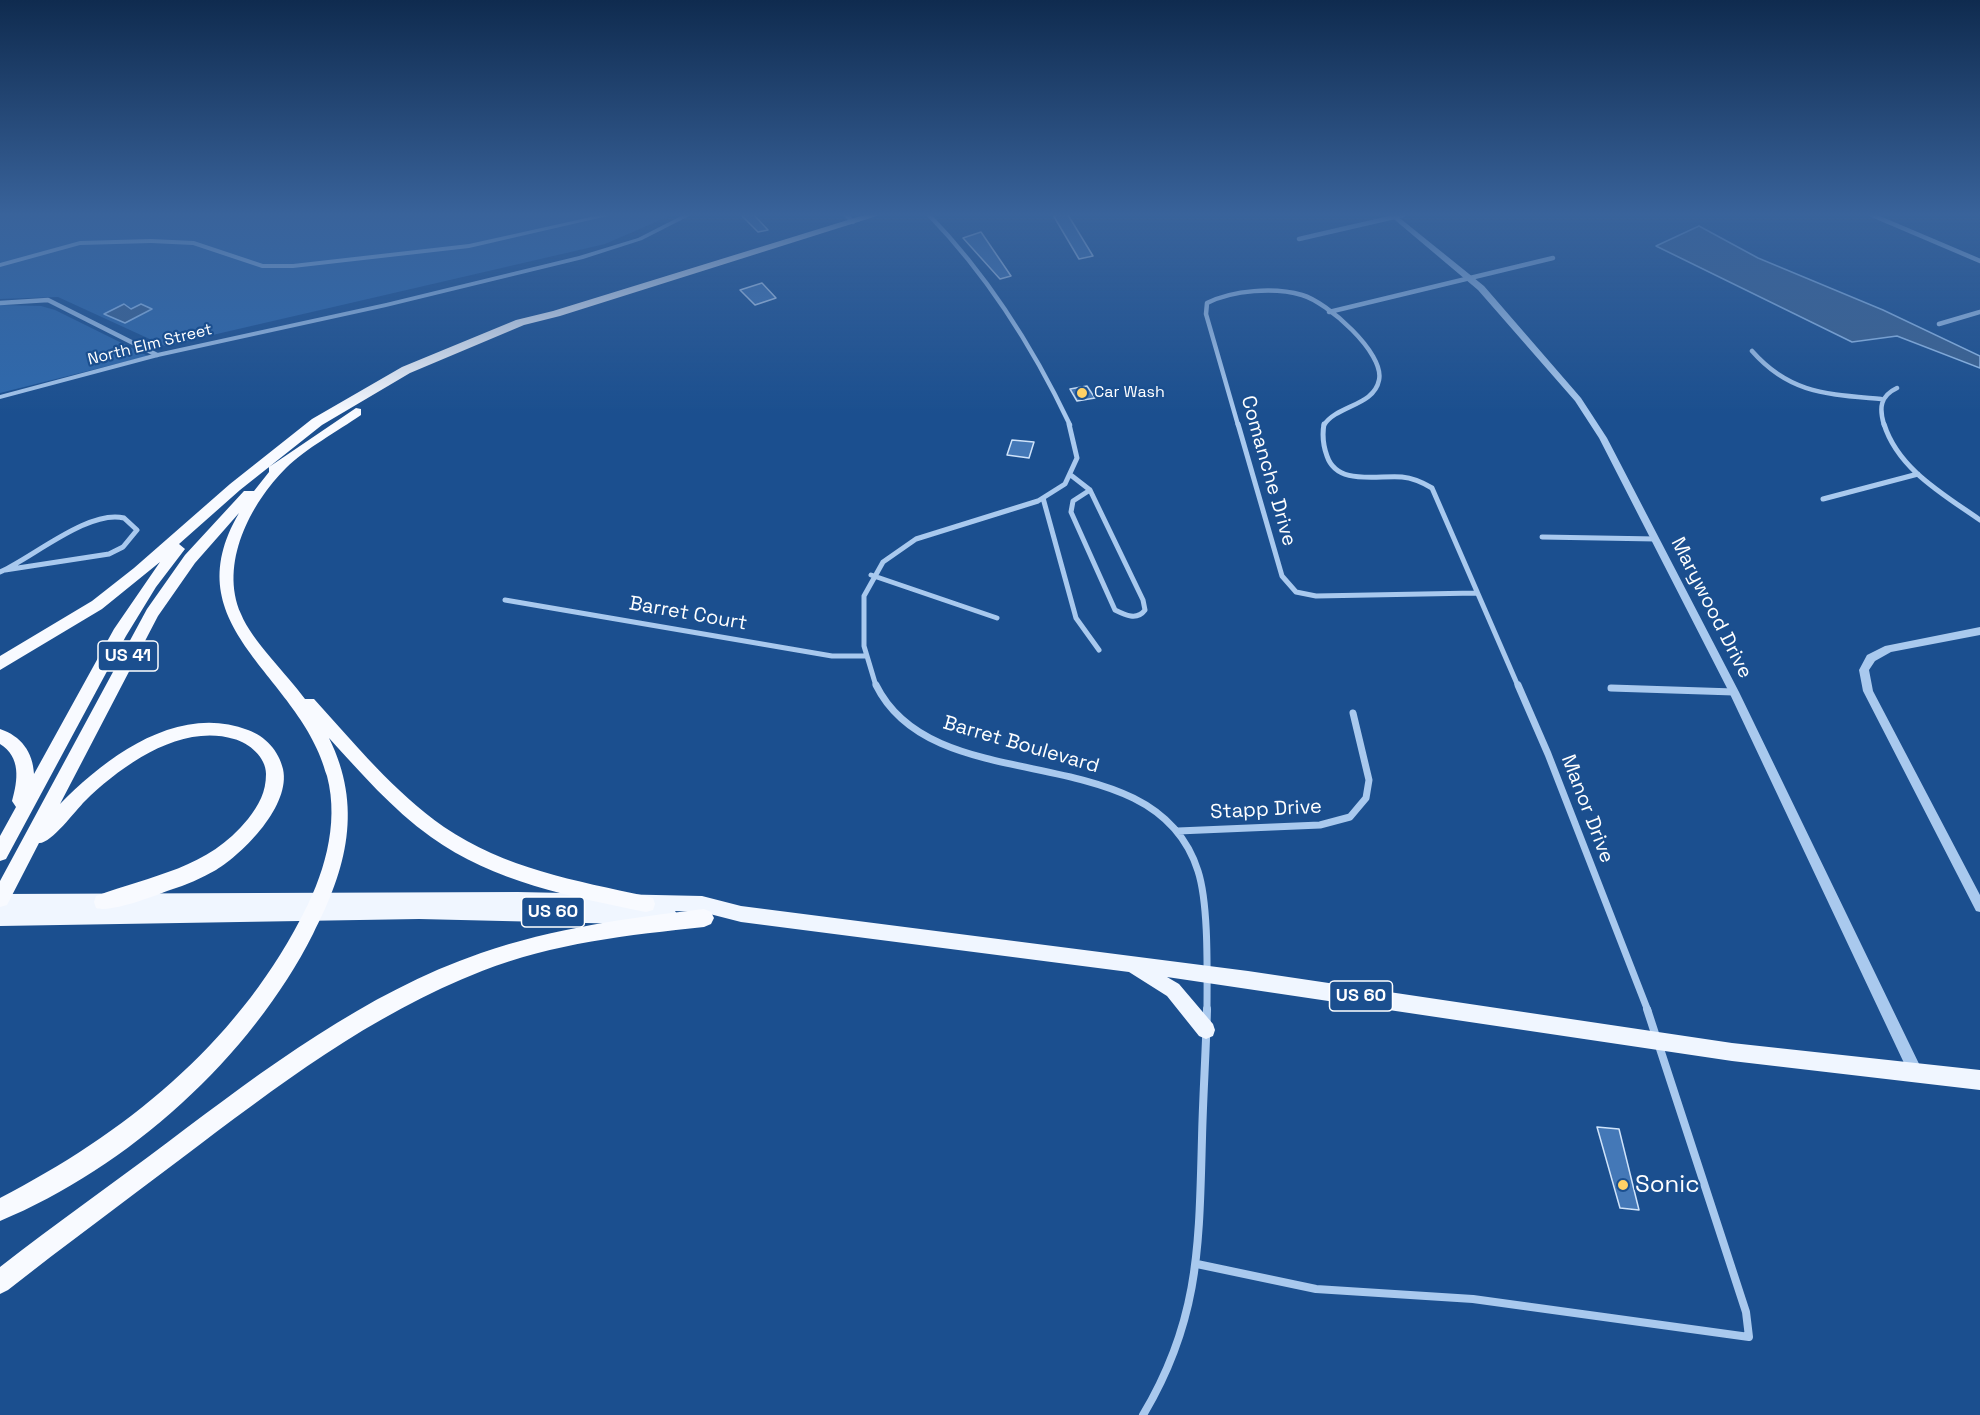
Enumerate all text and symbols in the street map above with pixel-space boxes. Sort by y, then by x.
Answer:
street label: North Elm Street [86,320,214,370]
place label: Car Wash [1094,383,1165,403]
marker: Car Wash [1075,386,1089,400]
street label: Comanche Drive [1235,393,1301,549]
street label: Marywood Drive [1665,533,1757,683]
street label: Barret Court [627,592,749,636]
road number: US 41 [98,641,158,671]
street label: Barret Boulevard [940,711,1102,779]
street label: Manor Drive [1555,751,1619,867]
street label: Stapp Drive [1210,795,1322,825]
road number: US 60 [522,897,584,927]
road number: US 60 [1330,981,1392,1011]
place label: Sonic [1635,1171,1699,1199]
marker: Sonic [1616,1178,1630,1192]

